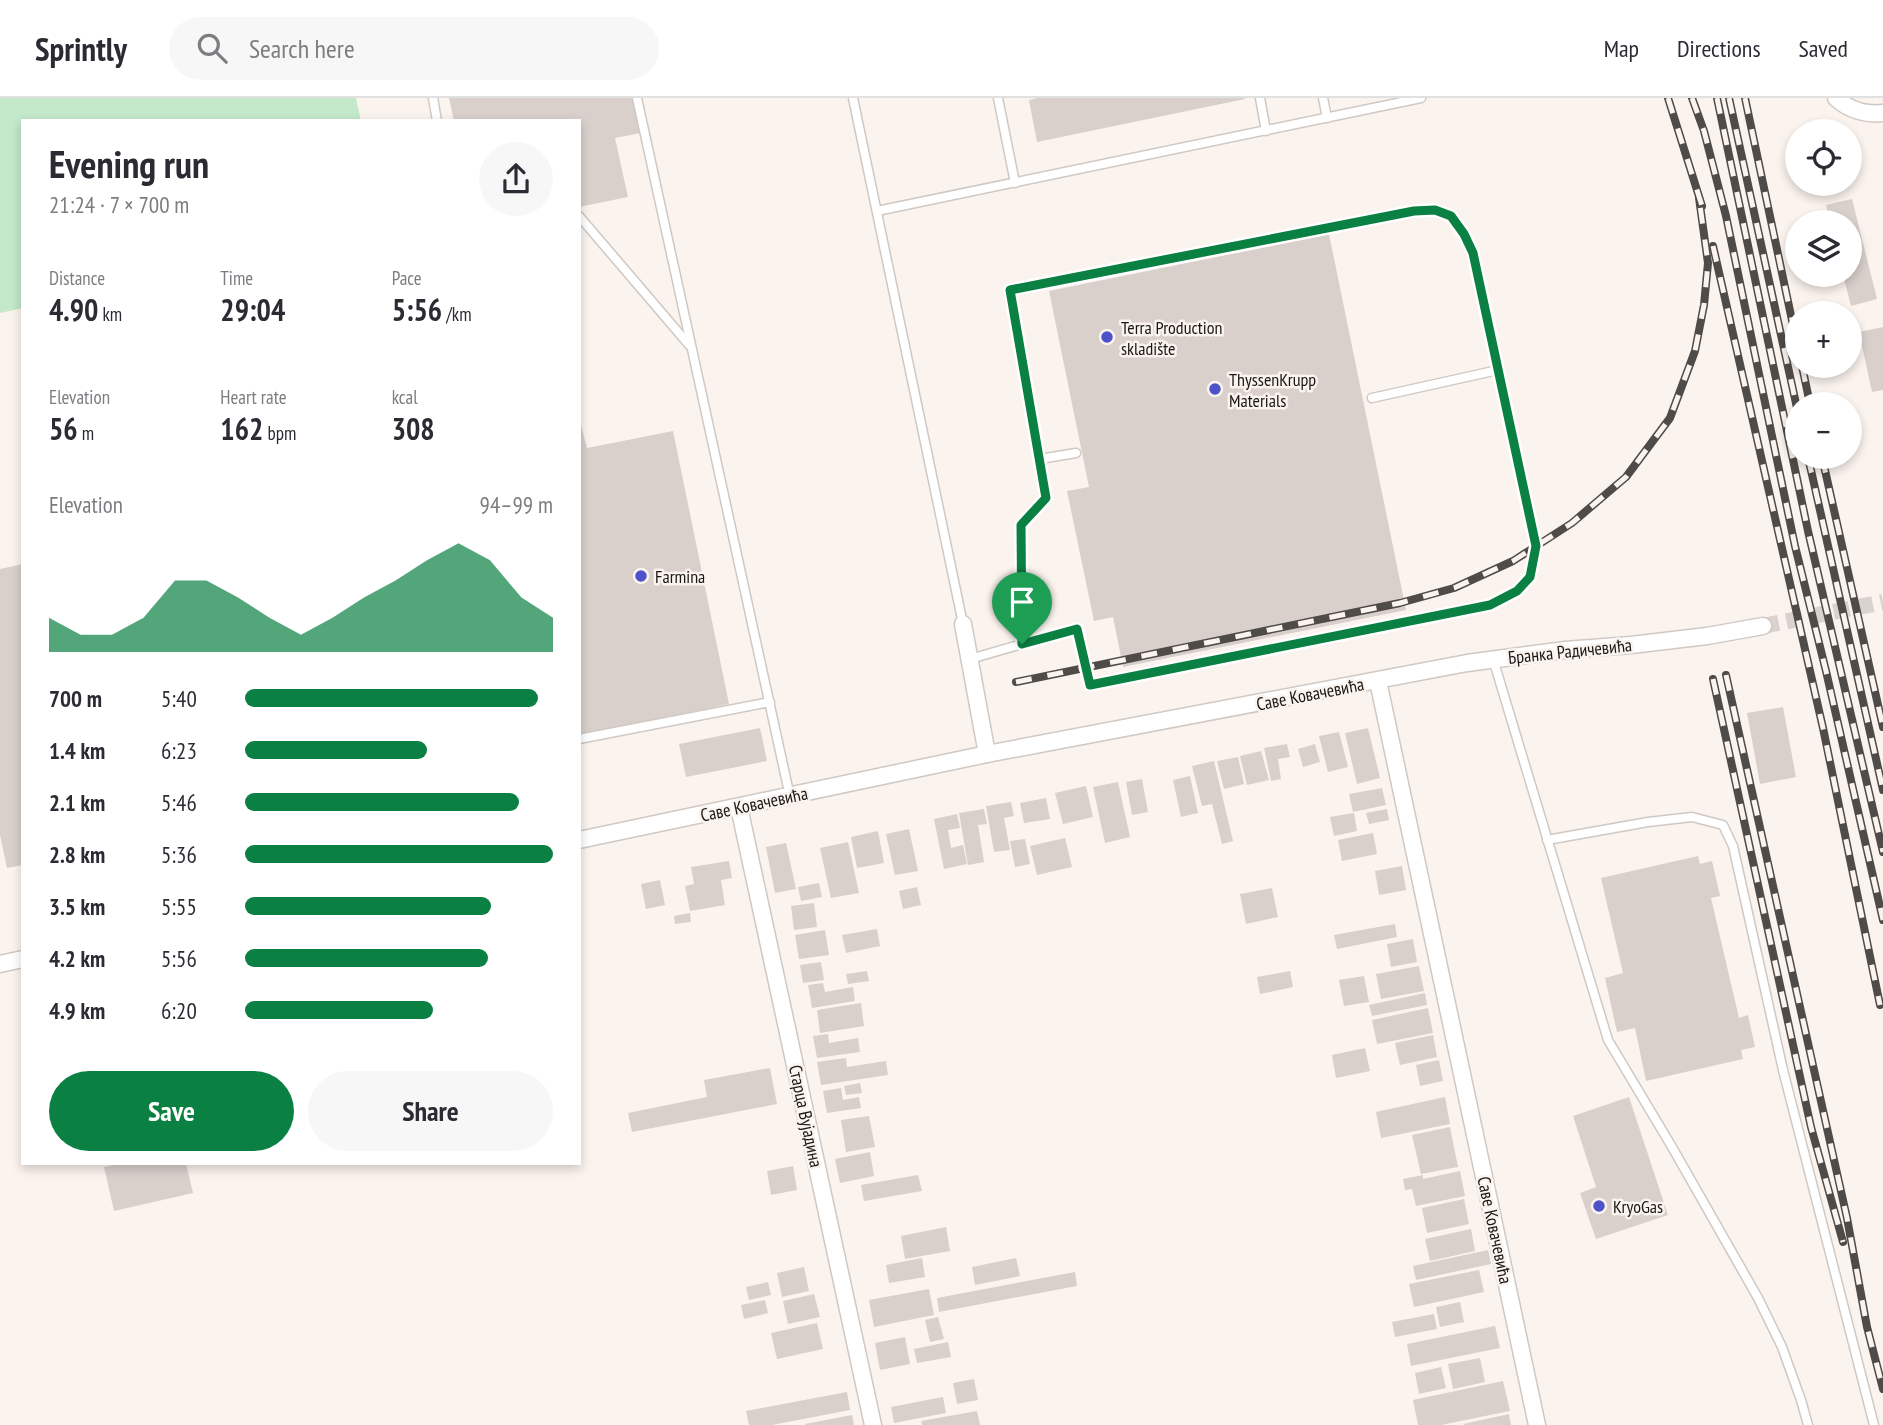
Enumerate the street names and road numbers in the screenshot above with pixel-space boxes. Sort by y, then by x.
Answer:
street label: Бранка Радичевића [1507,633,1633,669]
street label: Саве Ковачевића [1254,672,1366,716]
street label: Саве Ковачевића [698,781,810,827]
street label: Старца Вујадина [784,1063,828,1169]
street label: Саве Ковачевића [1472,1174,1518,1286]

